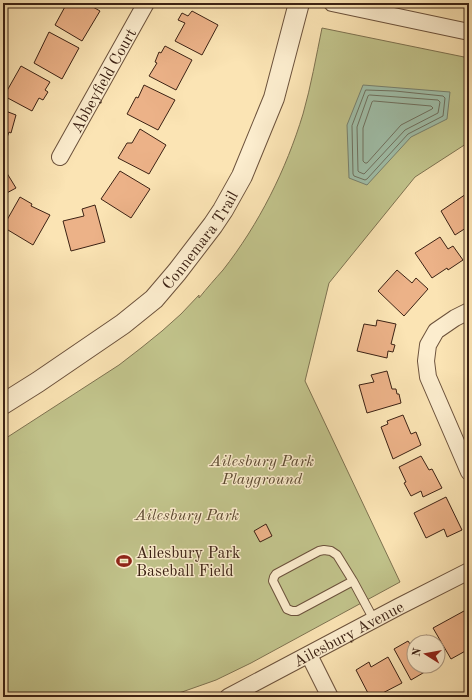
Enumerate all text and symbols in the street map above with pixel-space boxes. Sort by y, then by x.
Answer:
street label: Abbeyfield Court [69,26,140,136]
street label: Connemara Trail [160,189,242,293]
park label: Ailesbury Park Playground [209,454,314,488]
park label: Ailesbury Park [134,508,239,524]
place label: Ailesbury Park Baseball Field [136,546,240,580]
sports icon: Ailesbury Park Baseball Field [115,552,133,570]
street label: Ailesbury Avenue [291,599,407,671]
north arrow [406,634,446,674]
text: N [411,647,424,658]

